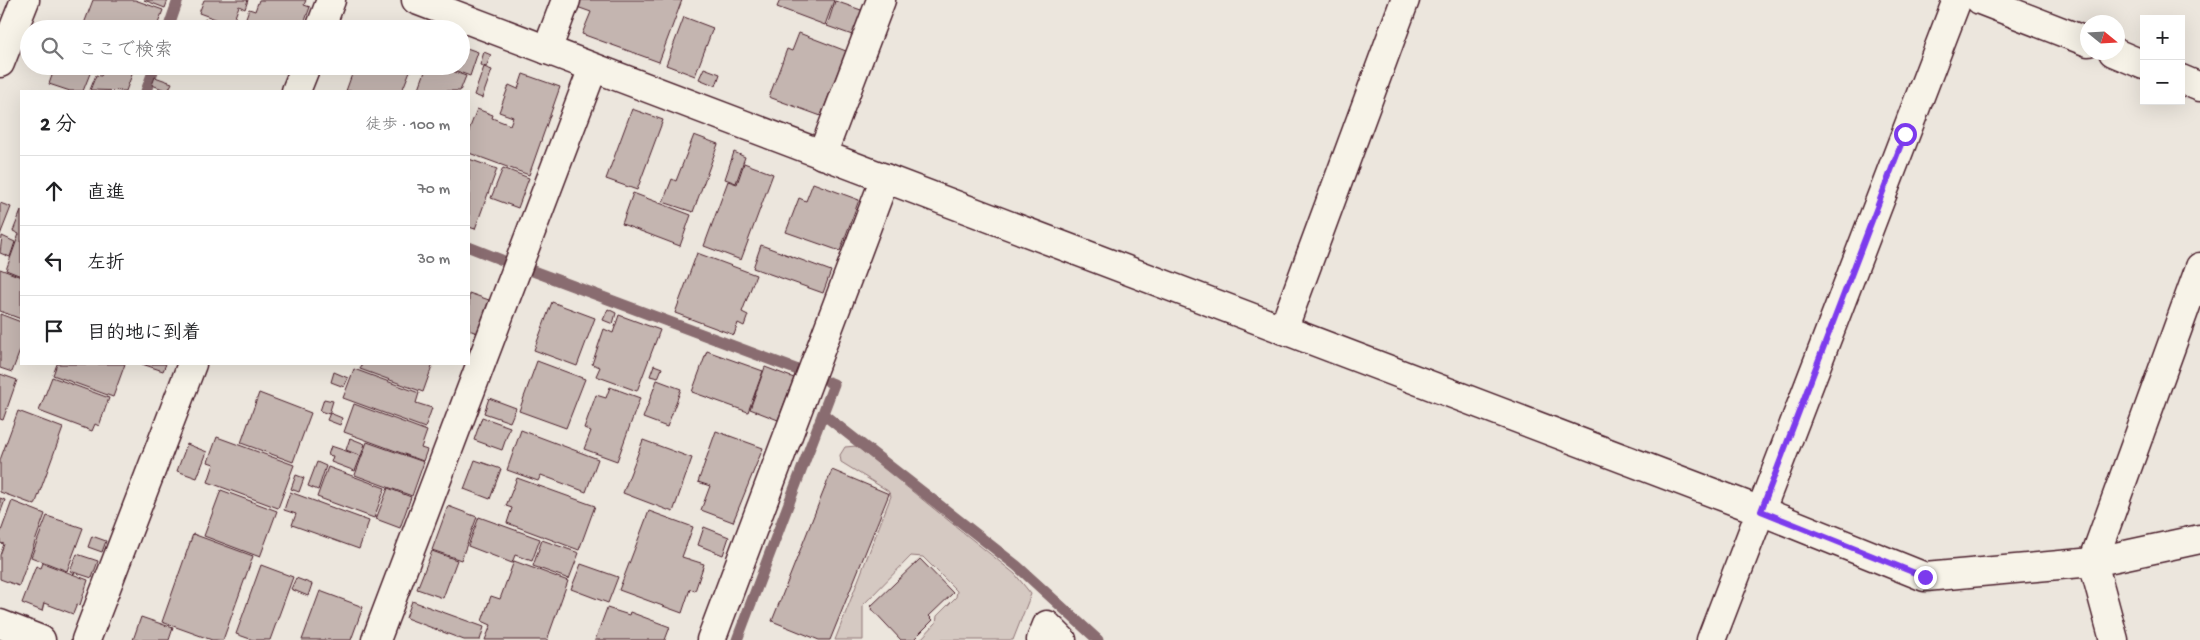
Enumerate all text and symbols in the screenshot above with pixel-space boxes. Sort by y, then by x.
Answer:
north arrow [2080,15,2125,60]
map controls [2140,15,2185,105]
button: + [2140,15,2185,60]
search box [20,20,470,75]
icon: search [38,34,66,62]
text: ここで検索 [78,40,173,63]
button: − [2140,60,2185,105]
text: 2 分 [40,114,76,139]
text: 徒歩 · 100 m [366,117,450,136]
route start [1894,123,1917,146]
icon: ahead [40,177,68,205]
text: 70 m [417,181,450,200]
text: 直進 [87,183,125,206]
icon: left [40,247,68,275]
text: 30 m [417,251,450,270]
text: 左折 [87,253,125,276]
icon: arrive [40,317,68,345]
text: 目的地に到着 [87,323,201,346]
route end [1914,566,1937,589]

